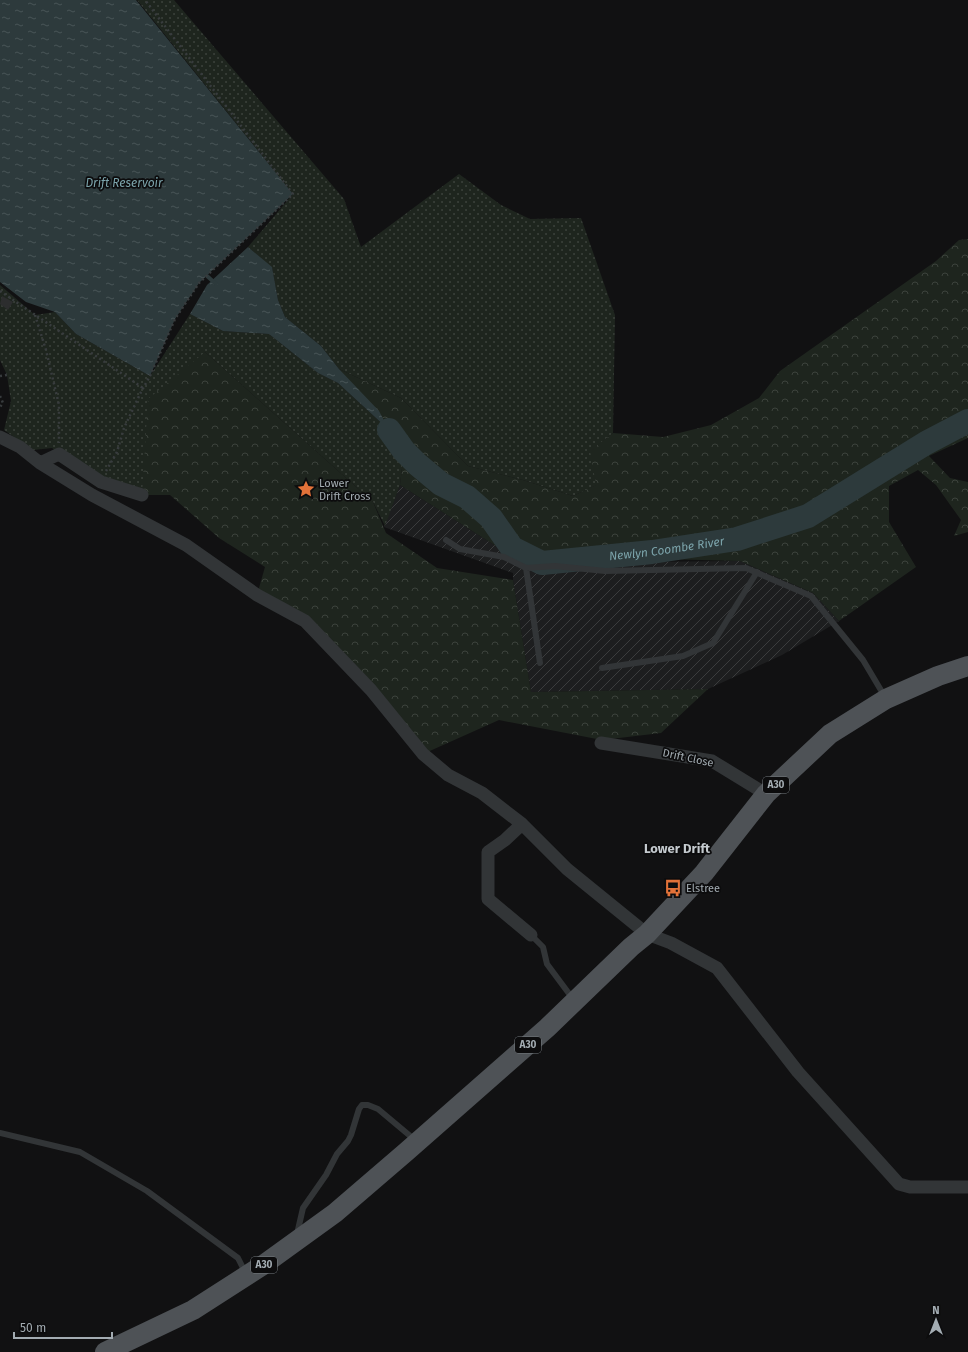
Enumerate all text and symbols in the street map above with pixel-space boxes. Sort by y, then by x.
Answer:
water label: Drift Reservoir [85,176,163,190]
place label: Lower Drift Cross [319,477,371,503]
place icon: Lower Drift Cross [296,479,316,499]
water label: Newlyn Coombe River [608,534,726,563]
street label: Drift Close [661,746,715,770]
road number: A30 [763,777,789,793]
district label: Lower Drift [644,841,711,856]
bus stop icon: Elstree [663,878,683,898]
place label: Elstree [686,882,720,895]
road number: A30 [515,1037,541,1053]
road number: A30 [251,1257,277,1273]
north arrow [916,1300,956,1340]
text: N [932,1304,940,1317]
scale bar [14,1314,112,1340]
text: 50 m [20,1321,46,1335]

